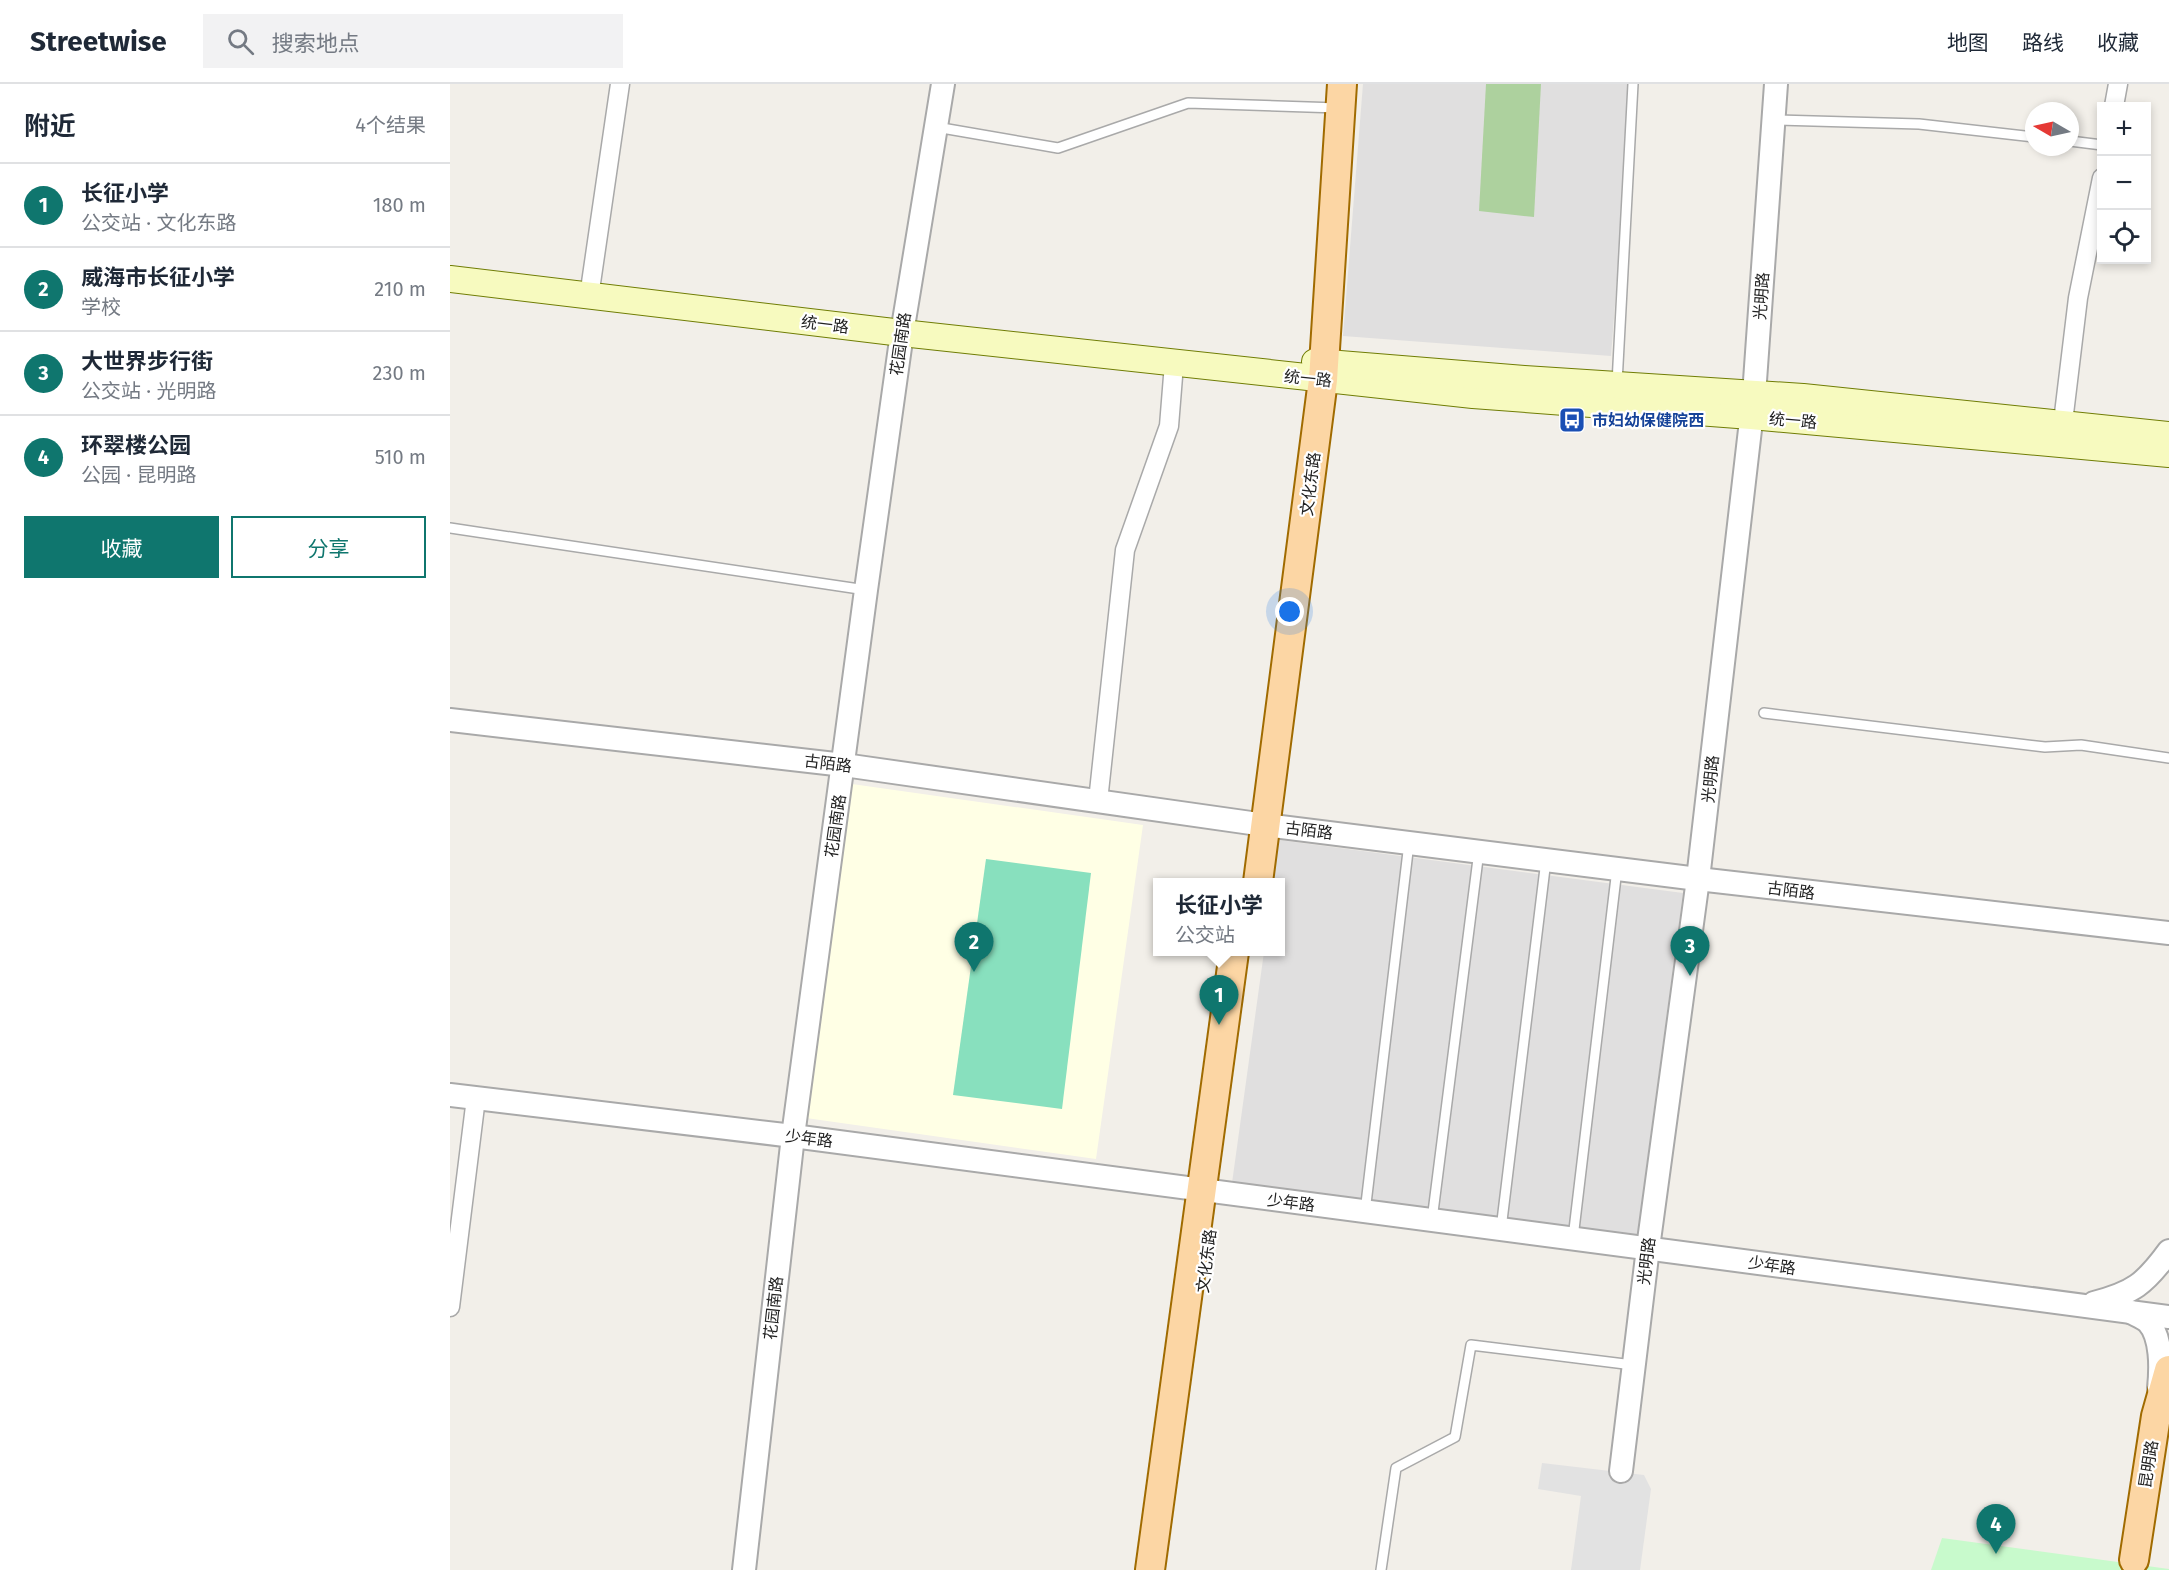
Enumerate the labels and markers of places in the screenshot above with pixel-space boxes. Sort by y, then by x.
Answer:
bus stop icon: 市妇幼保健院西 [1557,405,1587,435]
place label: 市妇幼保健院西 [1592,411,1704,430]
pin: 2 [954,922,994,972]
pin: 3 [1670,926,1710,976]
pin: 1 [1200,976,1238,1025]
pin: 4 [1976,1504,2016,1554]

